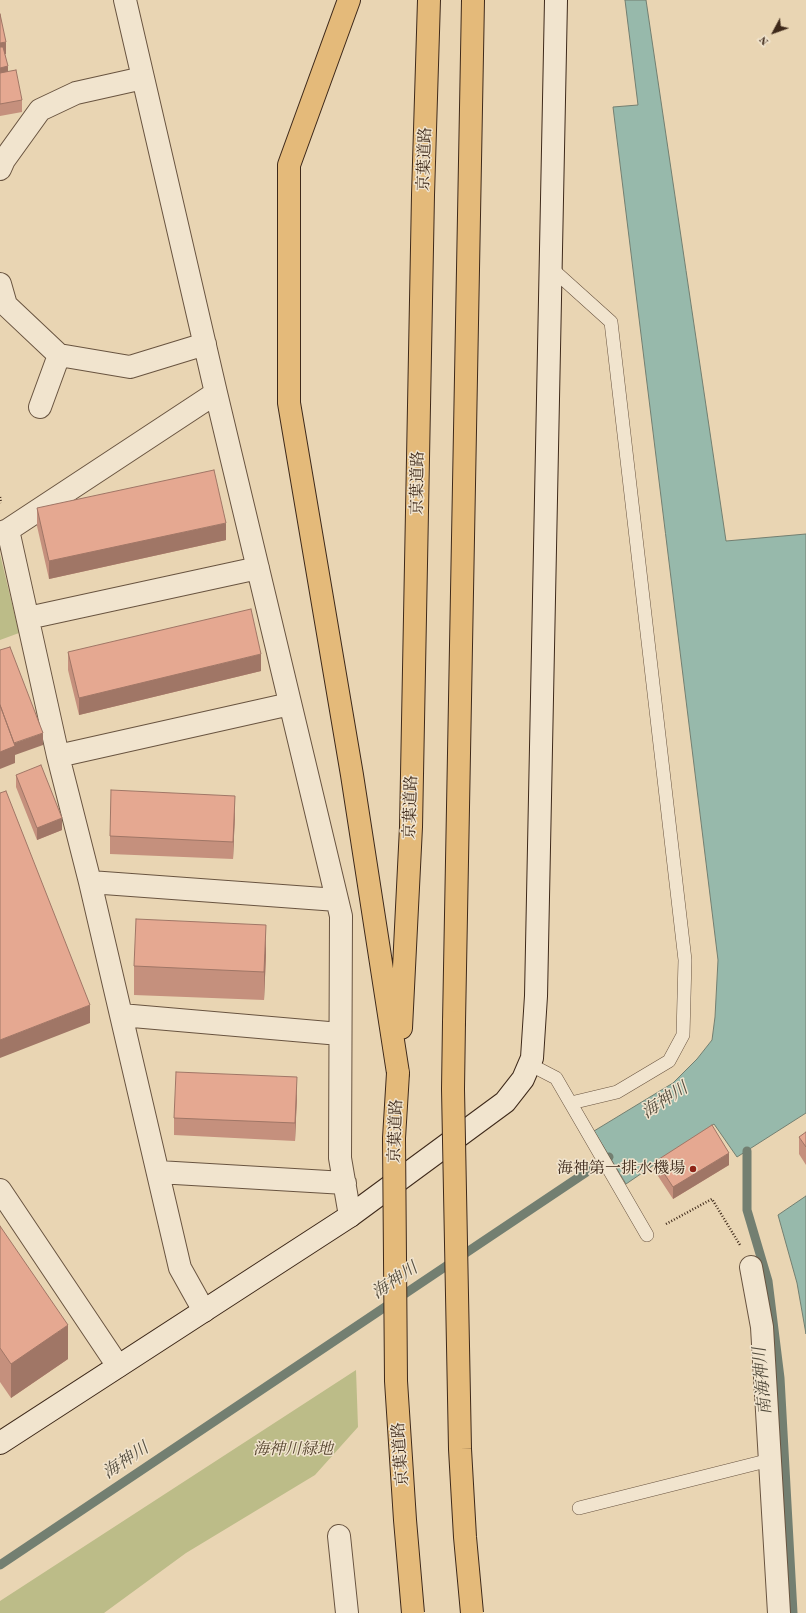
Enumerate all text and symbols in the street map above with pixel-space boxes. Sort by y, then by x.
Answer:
north arrow [754,12,794,52]
text: N [758,33,771,47]
street label: 京葉道路 [414,127,436,191]
street label: 京葉道路 [408,451,428,515]
street label: 京葉道路 [400,775,422,839]
water label: 海神川 [638,1079,692,1123]
street label: 京葉道路 [385,1099,407,1163]
place label: 海神第一排水機場 [557,1159,685,1179]
marker: 海神第一排水機場 [688,1164,698,1174]
water label: 海神川 [368,1258,422,1304]
water label: 南海神川 [750,1346,776,1416]
street label: 京葉道路 [389,1421,413,1487]
water label: 海神川 [99,1438,153,1484]
park label: 海神川緑地 [253,1440,333,1460]

